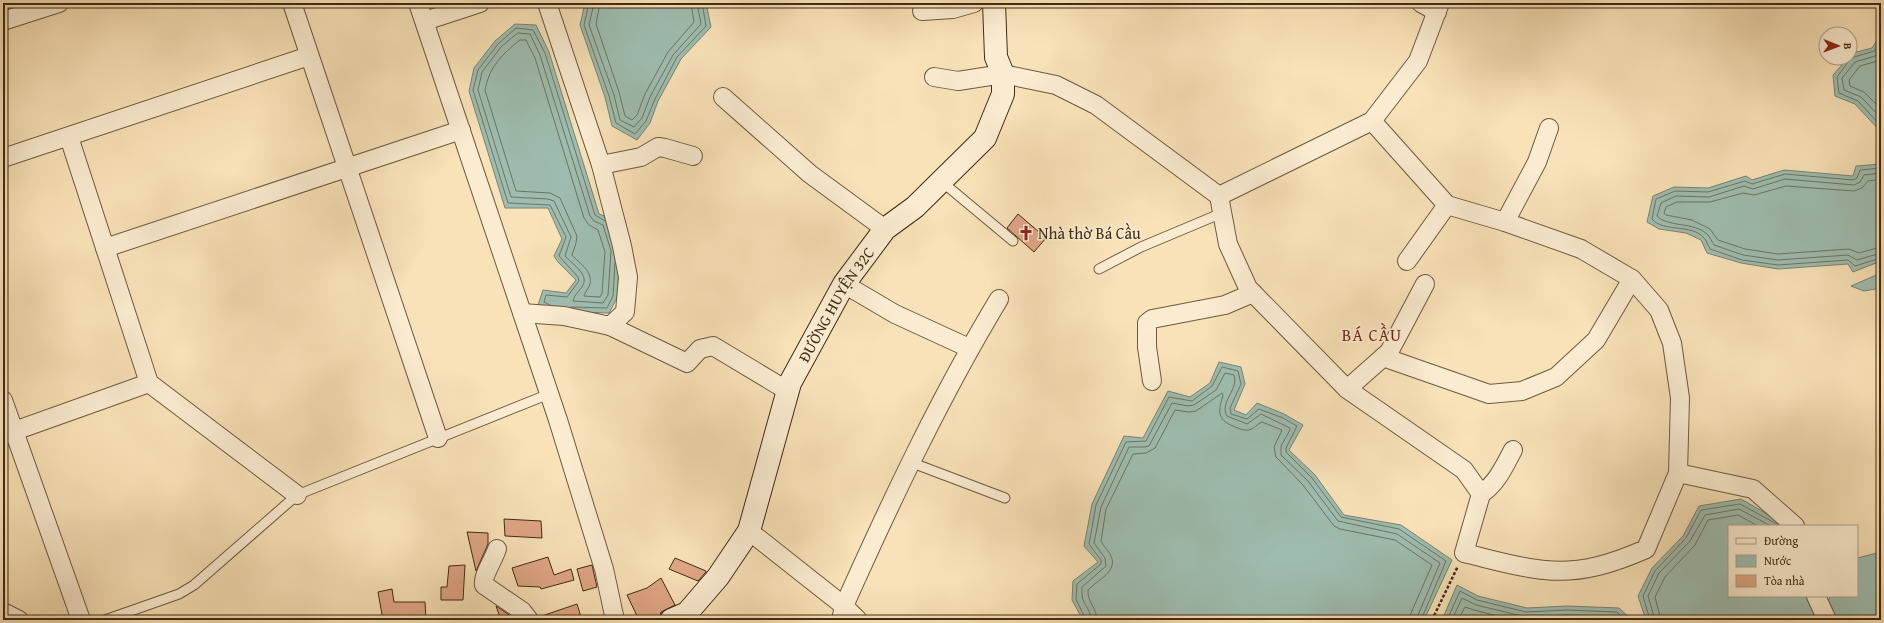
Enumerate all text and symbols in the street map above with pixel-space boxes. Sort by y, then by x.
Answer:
north arrow [1818,26,1858,66]
text: B [1840,43,1856,50]
place label: Nhà thờ Bá Cầu [1038,221,1141,245]
church icon: Nhà thờ Bá Cầu [1017,224,1035,242]
street label: ĐƯỜNG HUYỆN 32C [792,241,880,366]
district label: BÁ CẦU [1342,322,1402,347]
legend [1728,525,1858,597]
text: Đường [1764,532,1798,549]
text: Nước [1764,552,1792,569]
text: Tòa nhà [1764,572,1805,589]

